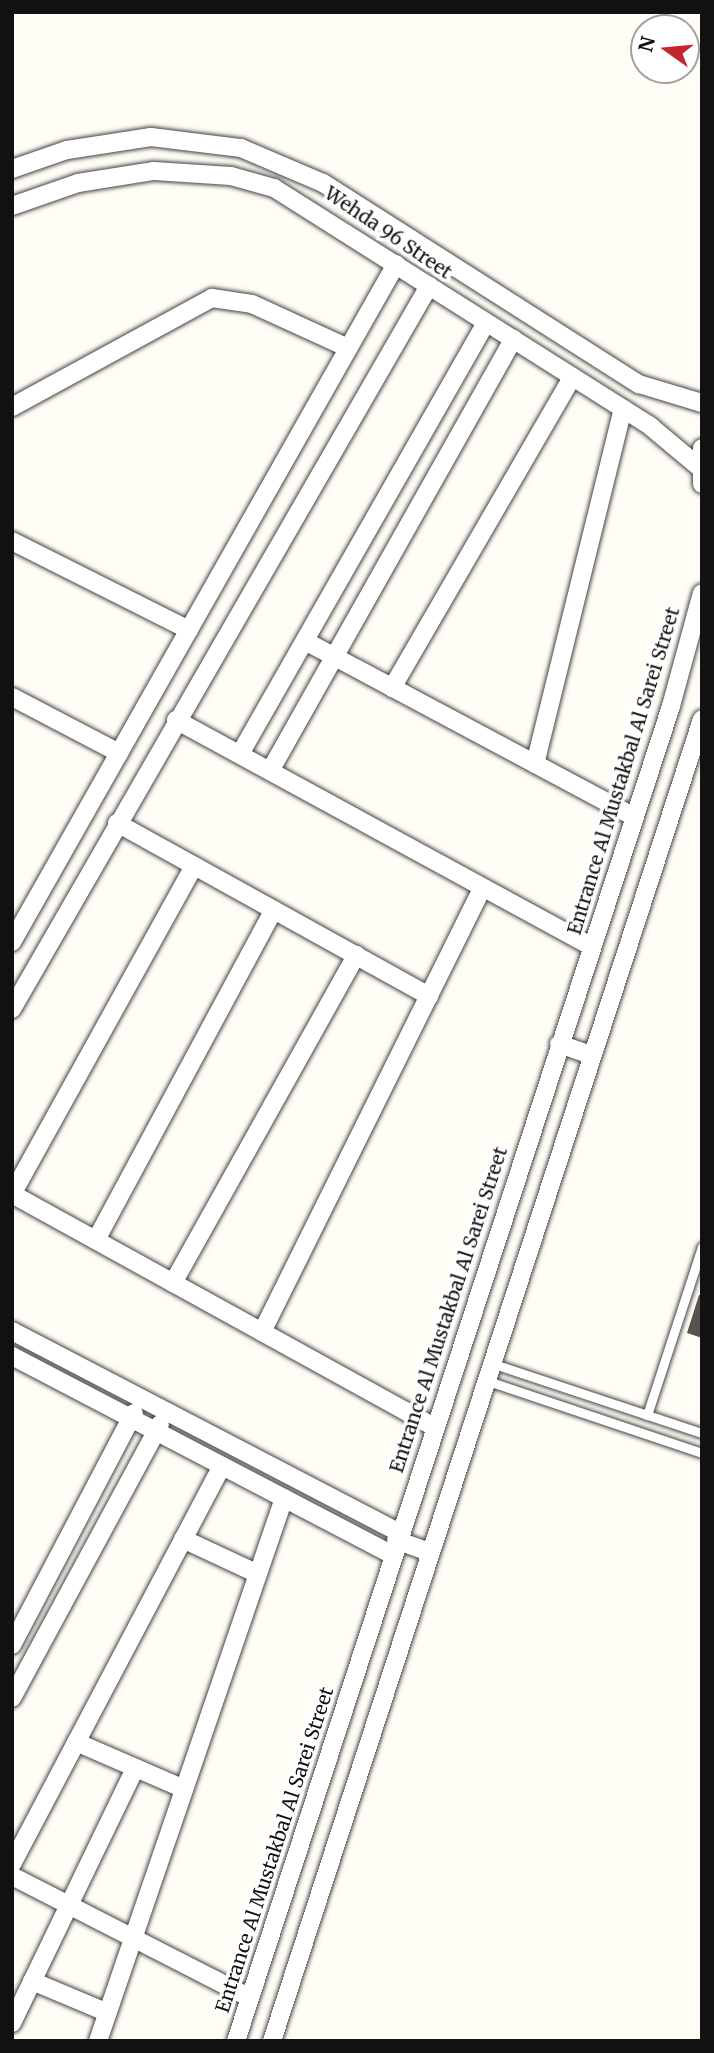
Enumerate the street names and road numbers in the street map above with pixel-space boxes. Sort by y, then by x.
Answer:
street label: Wehda 96 Street [320,182,456,284]
street label: Entrance Al Mustakbal Al Sarei Street [563,605,685,937]
street label: Entrance Al Mustakbal Al Sarei Street [385,1144,513,1476]
street label: Entrance Al Mustakbal Al Sarei Street [211,1684,339,2016]

